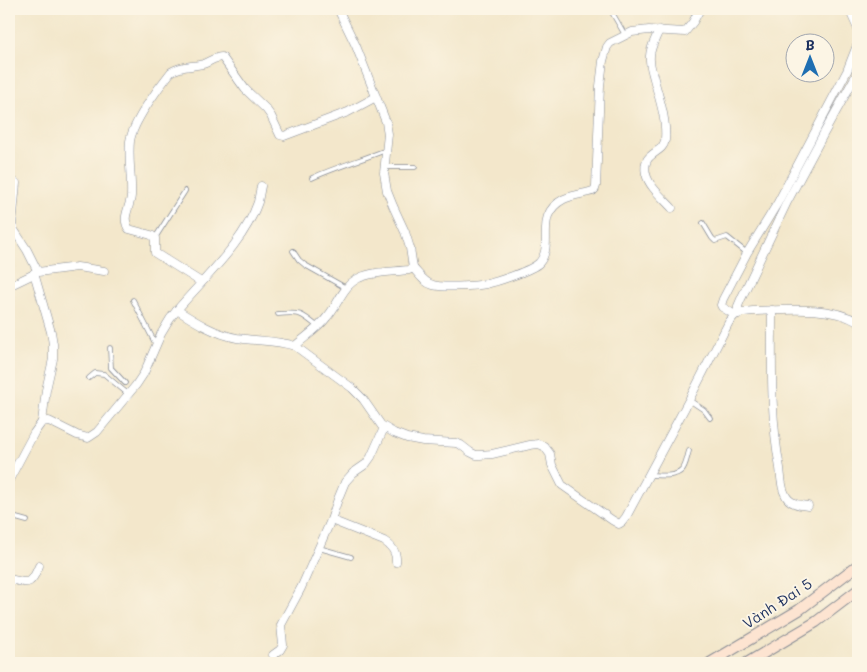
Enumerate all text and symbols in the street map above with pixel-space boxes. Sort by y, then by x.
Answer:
north arrow [784,32,834,82]
text: B [805,35,815,54]
street label: Vành Đai 5 [738,573,816,633]

